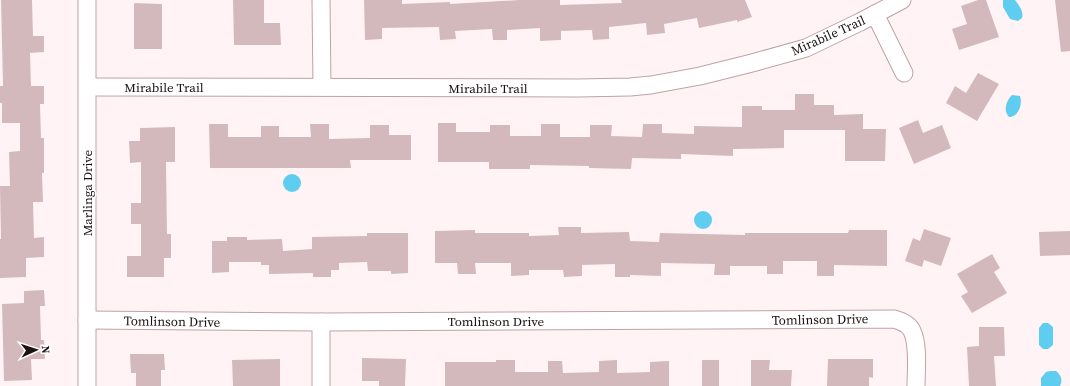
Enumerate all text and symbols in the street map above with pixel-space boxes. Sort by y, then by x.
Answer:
street label: Mirabile Trail [788,11,868,59]
street label: Mirabile Trail [124,79,204,96]
street label: Mirabile Trail [448,80,528,97]
street label: Marlinga Drive [79,149,96,236]
street label: Tomlinson Drive [772,310,869,329]
street label: Tomlinson Drive [124,312,221,331]
street label: Tomlinson Drive [448,313,545,330]
north arrow [16,330,56,370]
text: N [38,345,53,354]

